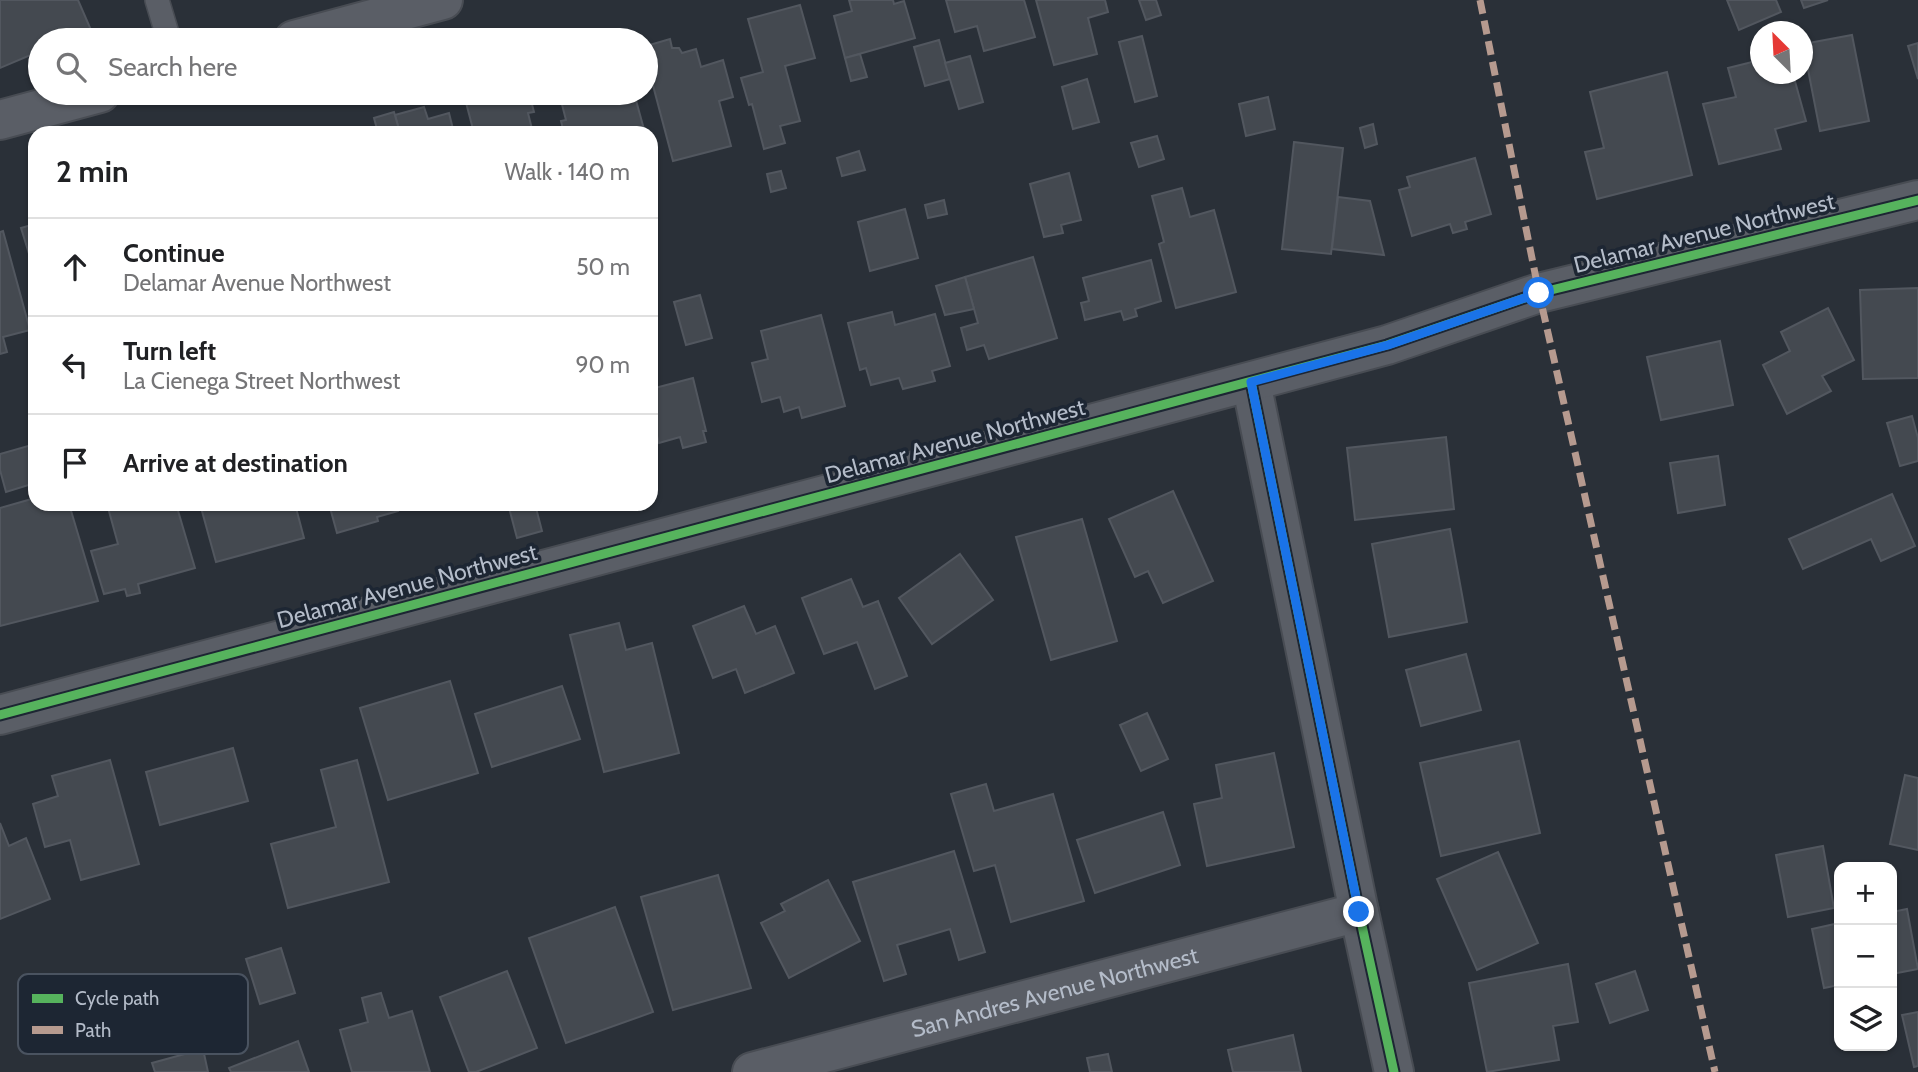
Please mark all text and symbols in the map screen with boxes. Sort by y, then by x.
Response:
north arrow [1750,21,1813,84]
search box [28,28,658,105]
icon: search [52,48,90,86]
text: Search here [108,51,237,83]
text: 2 min [56,153,128,190]
text: Walk · 140 m [504,158,630,186]
street label: Delamar Avenue Northwest [1571,187,1838,279]
text: Continue [123,237,225,269]
icon: ahead [56,248,94,286]
text: 50 m [576,253,630,281]
text: Delamar Avenue Northwest [123,269,391,297]
route start [1523,277,1554,308]
text: Turn left [123,335,216,367]
icon: left [56,346,94,384]
text: 90 m [576,351,630,379]
text: La Cienega Street Northwest [123,367,400,395]
street label: Delamar Avenue Northwest [822,393,1088,489]
icon: arrive [56,444,94,482]
text: Arrive at destination [123,447,348,479]
street label: Delamar Avenue Northwest [274,538,540,634]
map controls [1834,862,1897,1051]
button: + [1834,862,1897,925]
route end [1343,896,1374,927]
button: − [1834,925,1897,988]
street label: San Andres Avenue Northwest [908,941,1201,1043]
legend [18,974,248,1054]
text: Cycle path [75,987,159,1010]
button: layers [1834,988,1897,1051]
text: Path [75,1019,111,1042]

